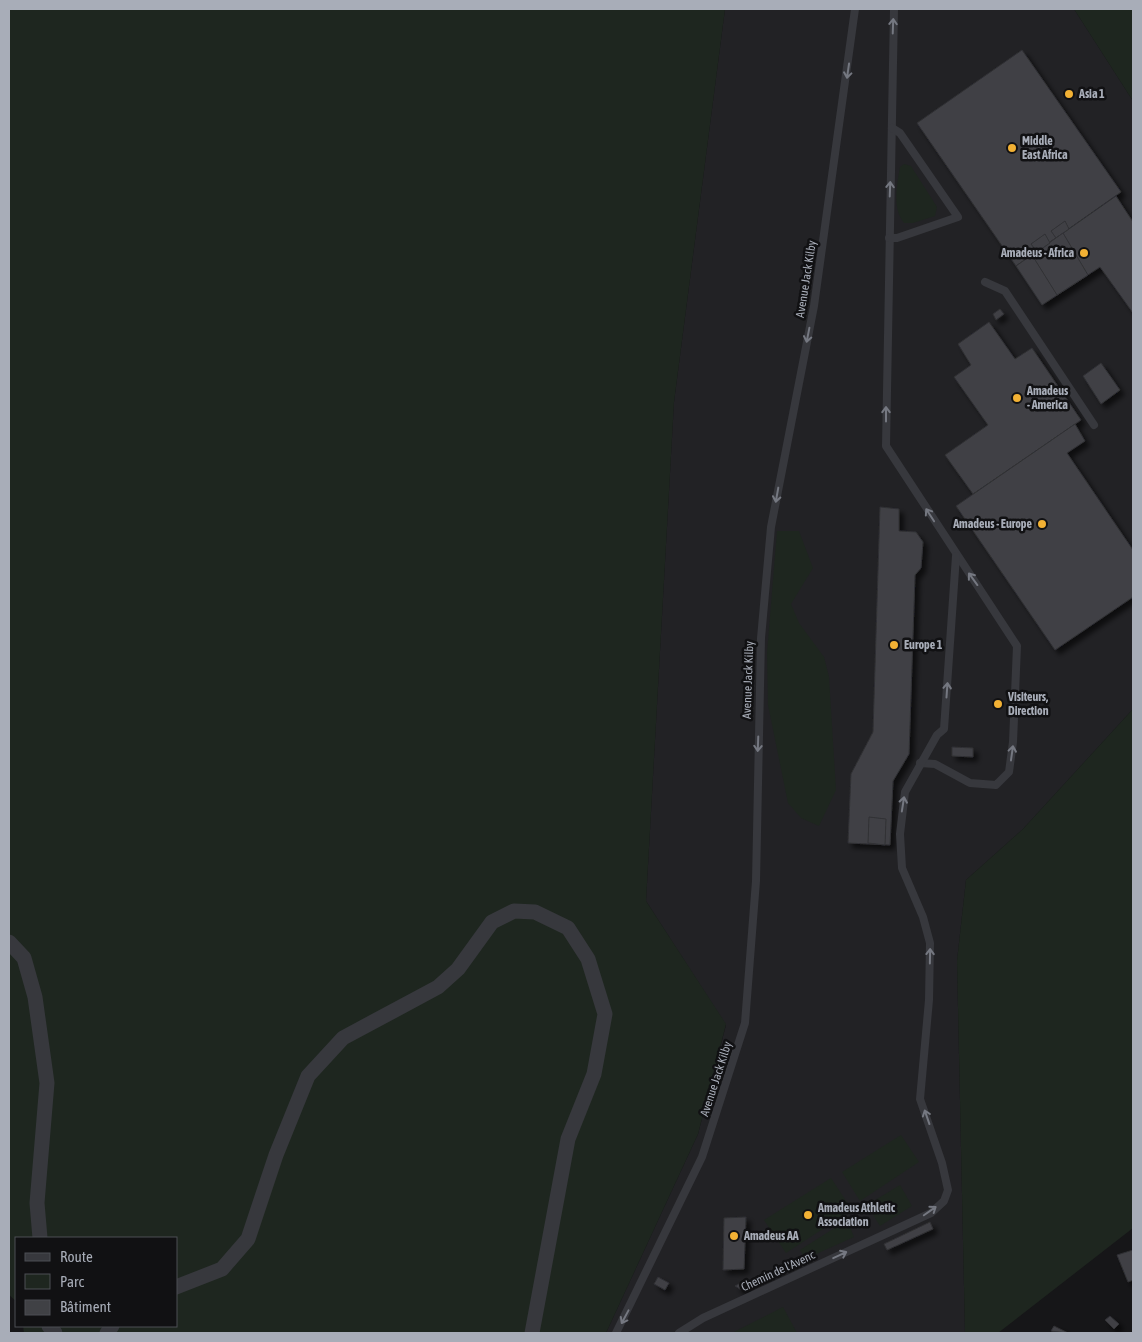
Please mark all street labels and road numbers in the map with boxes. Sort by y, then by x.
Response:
street label: Avenue Jack Kilby [793,239,819,319]
street label: Avenue Jack Kilby [740,641,756,719]
street label: Avenue Jack Kilby [697,1040,735,1118]
street label: Chemin de l'Avenc [739,1248,818,1294]

